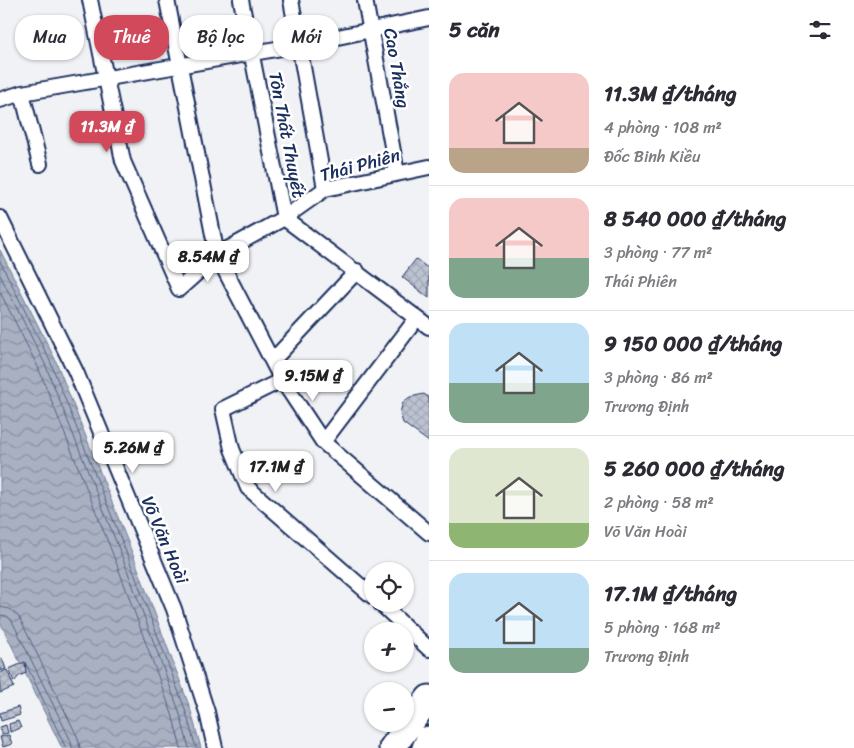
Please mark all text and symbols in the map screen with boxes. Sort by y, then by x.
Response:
text: 5 căn [449,11,500,49]
chip: Mua [15,15,84,60]
chip: Thuê [94,15,169,60]
chip: Bộ lọc [179,15,263,60]
chip: Mới [273,15,339,60]
icon: filters [806,16,834,44]
street label: Cao Thắng [374,25,420,111]
street label: Tôn Thất Thuyết [259,69,315,201]
text: 11.3M ₫/tháng [604,75,737,113]
icon: home [489,93,549,153]
pin: 11.3M ₫ [61,110,153,153]
text: 11.3M ₫ [81,112,134,141]
text: 4 phòng · 108 m² [604,113,722,142]
street label: Thái Phiên [316,139,404,191]
text: Đốc Binh Kiều [604,142,700,171]
text: 8 540 000 ₫/tháng [604,200,786,238]
icon: home [489,218,549,278]
text: 3 phòng · 77 m² [604,238,712,267]
pin: 8.54M ₫ [162,240,254,283]
text: 8.54M ₫ [178,242,238,271]
text: Thái Phiên [604,267,677,296]
text: 9 150 000 ₫/tháng [604,325,782,363]
icon: home [489,343,549,403]
pin: 9.15M ₫ [267,360,359,402]
text: 9.15M ₫ [285,361,341,390]
text: 3 phòng · 86 m² [604,363,713,392]
text: Trương Định [604,392,689,421]
pin: 5.26M ₫ [87,432,179,474]
text: 5.26M ₫ [104,433,162,462]
pin: 17.1M ₫ [230,450,322,493]
text: 5 260 000 ₫/tháng [604,450,785,488]
text: 17.1M ₫ [249,452,303,481]
icon: home [489,468,549,528]
text: 2 phòng · 58 m² [604,488,714,517]
street label: Võ Văn Hoài [132,491,198,590]
text: Võ Văn Hoài [604,517,687,546]
map controls [364,562,414,732]
button: locate [364,562,414,612]
text: 17.1M ₫/tháng [604,575,737,613]
icon: home [489,593,549,653]
text: 5 phòng · 168 m² [604,613,721,642]
button: + [364,622,414,672]
text: Trương Định [604,642,689,671]
button: − [364,682,414,732]

